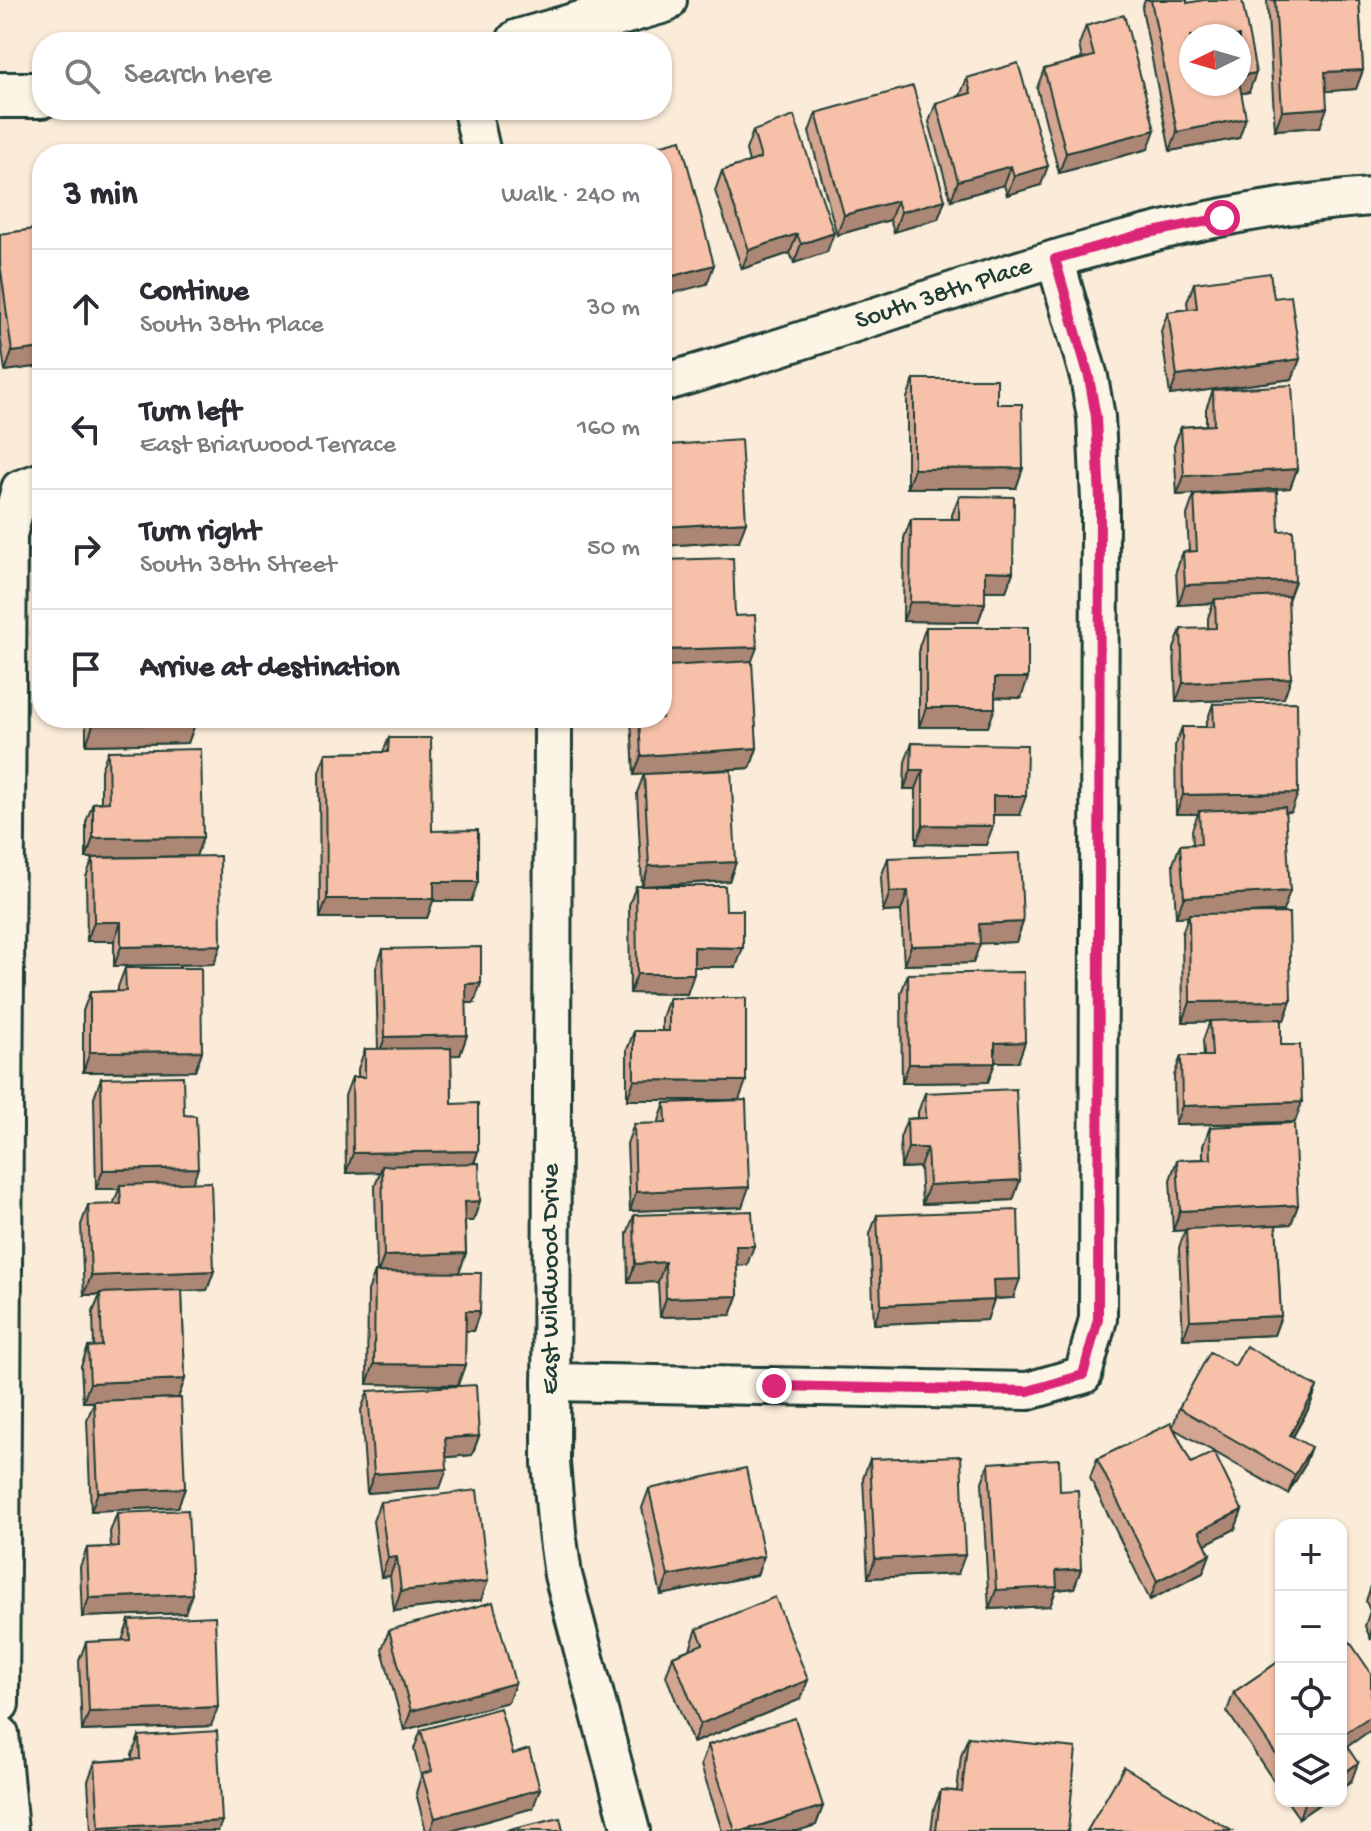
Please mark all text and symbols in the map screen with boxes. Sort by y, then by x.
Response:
north arrow [1179,24,1251,96]
search box [32,32,672,120]
icon: search [60,54,104,98]
text: Search here [124,59,272,94]
text: 3 min [64,176,137,216]
text: Walk · 240 m [501,181,640,212]
route start [1204,200,1240,236]
street label: South 38th Place [852,252,1037,338]
text: Continue [140,276,249,311]
icon: ahead [64,287,108,331]
text: 30 m [587,294,640,325]
text: South 38th Place [140,311,324,342]
text: Turn left [140,396,241,431]
icon: left [64,407,108,451]
text: 160 m [577,414,640,445]
text: East Briarwood Terrace [140,431,396,462]
text: Turn right [140,516,260,551]
icon: right [64,527,108,571]
text: 50 m [587,534,640,565]
text: South 38th Street [140,551,336,582]
icon: arrive [64,647,108,691]
text: Arrive at destination [140,652,400,687]
street label: East Wildwood Drive [537,1163,568,1394]
route end [756,1368,792,1404]
map controls [1275,1519,1347,1807]
button: + [1275,1519,1347,1591]
button: − [1275,1591,1347,1663]
button: locate [1275,1663,1347,1735]
button: layers [1275,1735,1347,1807]

